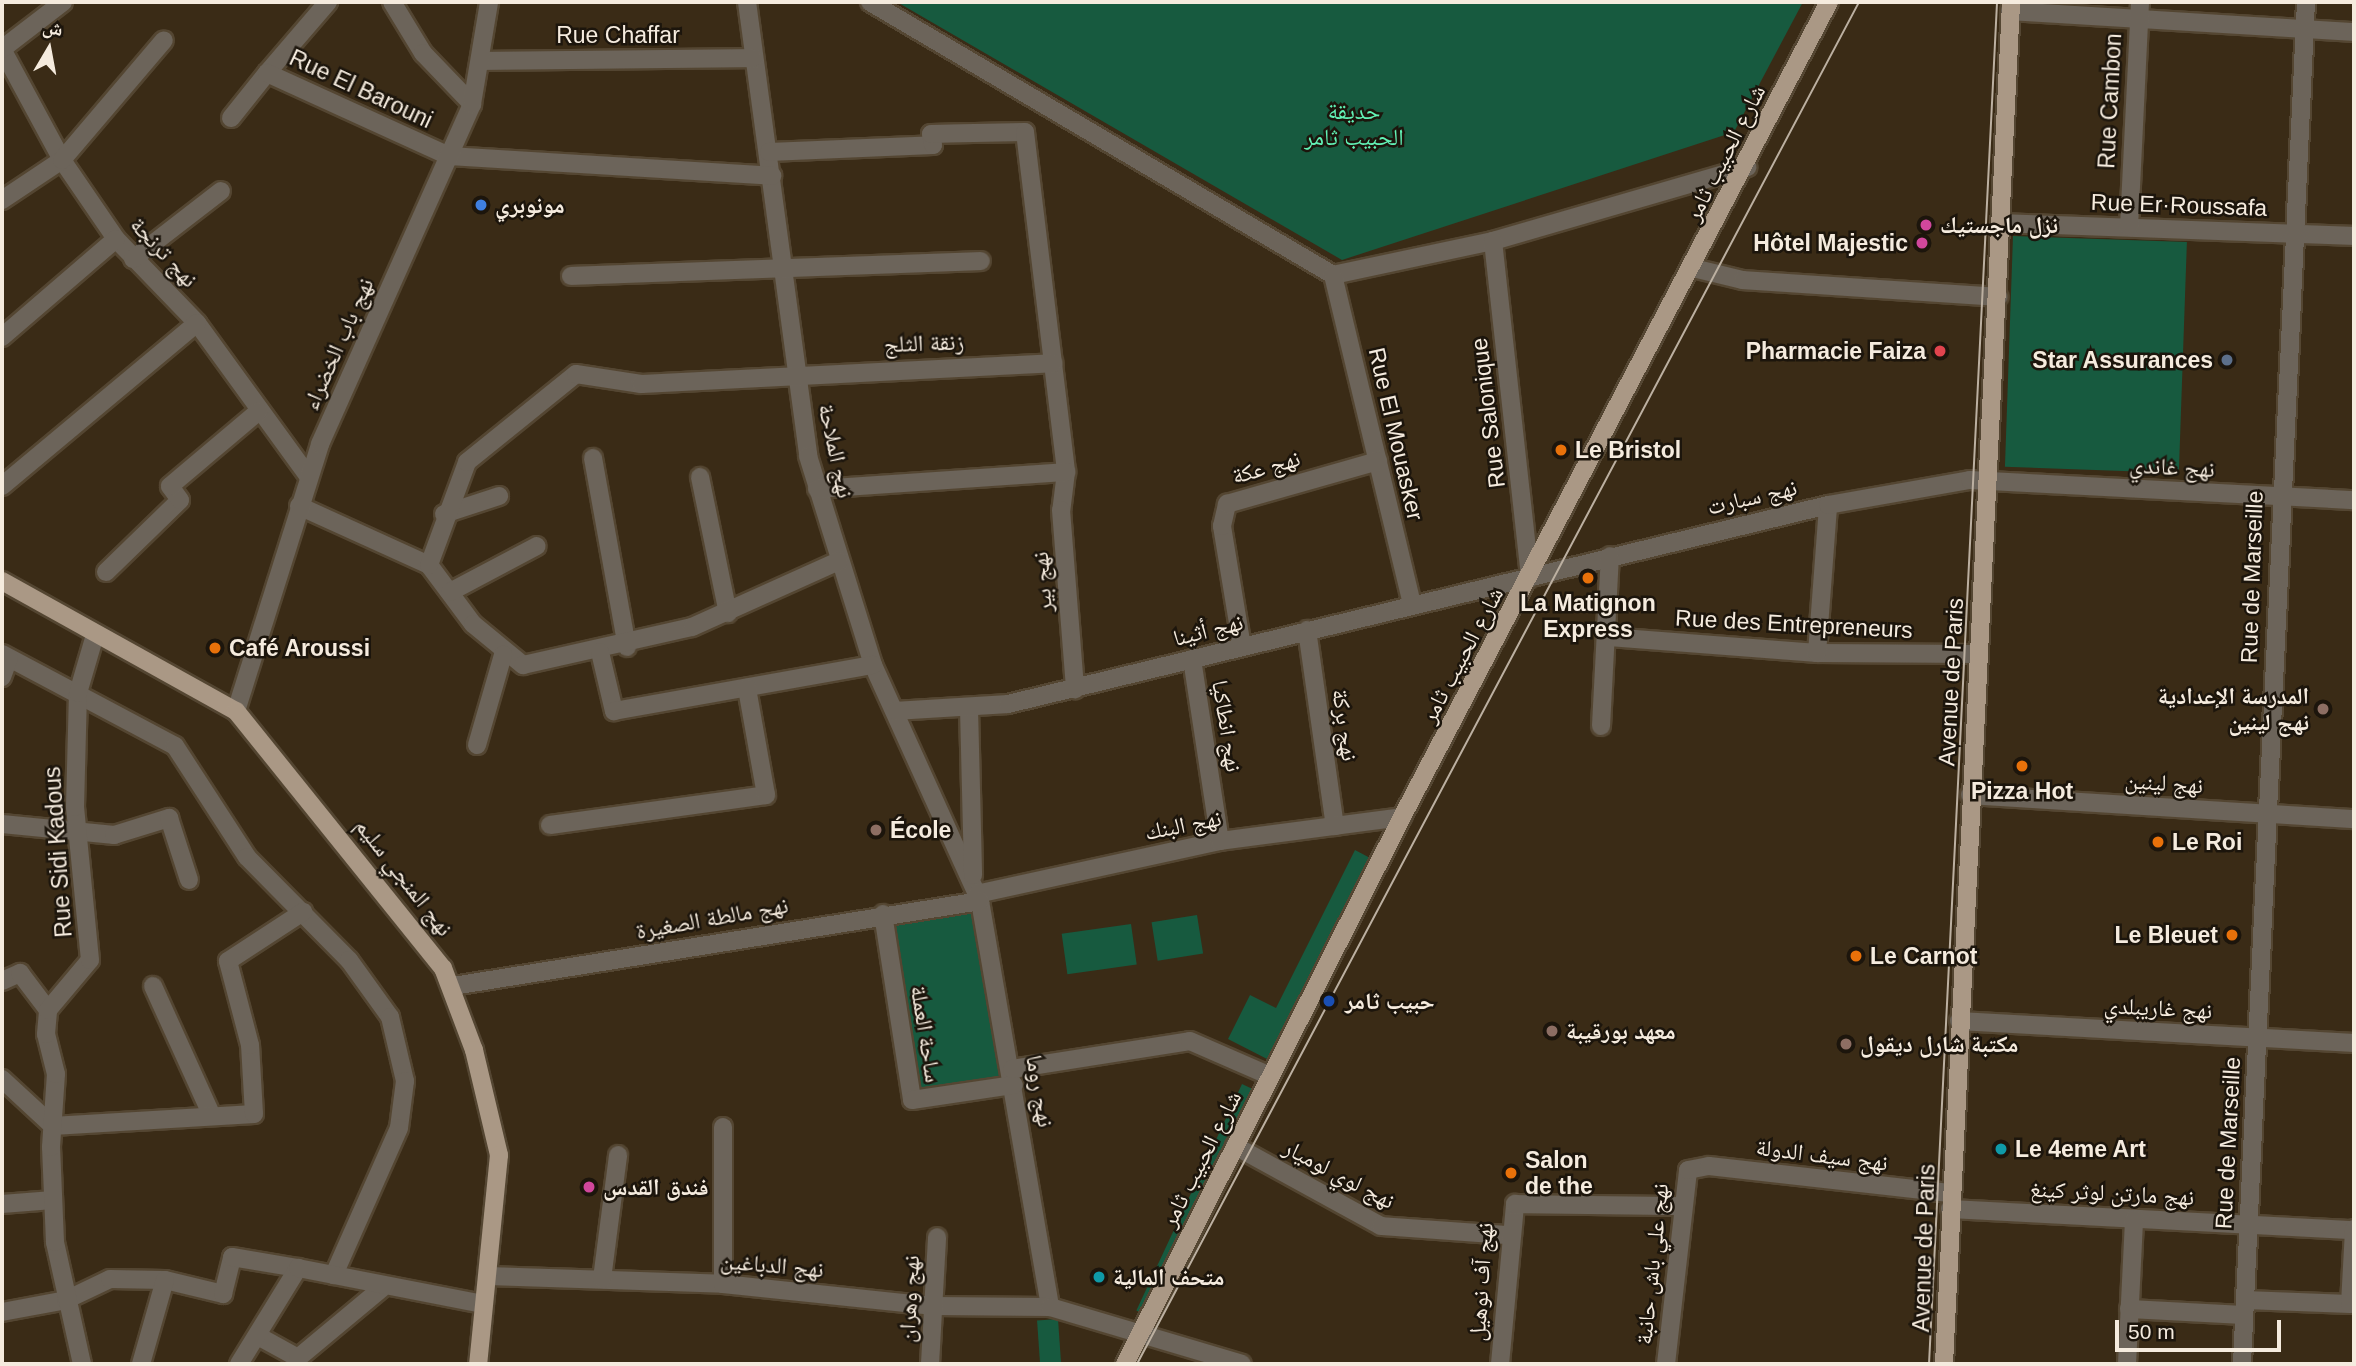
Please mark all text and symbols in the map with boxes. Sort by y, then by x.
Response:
north arrow [14,14,84,84]
text: ش [41,16,64,40]
street label: Rue Chaffar [556,21,680,49]
street label: Rue Cambon [2093,33,2127,169]
street label: Rue El Barouni [285,44,437,134]
street label: شارع الحبيب ثامر [1679,80,1771,226]
park label: حديقة الحبيب ثامر [1304,97,1404,151]
street label: Rue Er·Roussafa [2090,188,2268,222]
place label: مونوبري [495,191,565,219]
marker: مونوبري [473,197,489,213]
street label: نهج ترنجة [125,211,203,293]
place label: نزل ماجستيك [1940,211,2058,239]
marker: نزل ماجستيك [1918,217,1934,233]
place label: Hôtel Majestic [1753,229,1908,257]
marker: Hôtel Majestic [1914,235,1930,251]
street label: نهج باب الخضراء [297,274,379,414]
street label: زنقة الثلج [883,328,965,358]
street label: Rue Salonique [1465,336,1511,490]
place label: Pharmacie Faiza [1746,337,1926,365]
marker: Pharmacie Faiza [1932,343,1948,359]
street label: Rue El Mouasker [1363,345,1429,523]
place label: Star Assurances [2031,346,2213,374]
marker: Star Assurances [2219,352,2235,368]
street label: نهج الملاحة [813,401,859,501]
place label: Le Bristol [1575,436,1681,464]
marker: Le Bristol [1553,442,1569,458]
street label: نهج عكة [1229,444,1303,490]
street label: نهج غاندي [2129,451,2215,483]
street label: نهج سبارت [1705,473,1799,521]
street label: Rue de Marseille [2235,490,2269,664]
street label: نهج بير [1026,551,1058,613]
marker: La Matignon Express [1580,570,1596,586]
street label: شارع الحبيب ثامر [1415,583,1509,727]
place label: La Matignon Express [1520,589,1656,643]
street label: Avenue de Paris [1933,597,1969,767]
street label: Rue des Entrepreneurs [1675,604,1913,644]
street label: نهج أثينا [1170,608,1246,652]
place label: Café Aroussi [229,634,371,662]
marker: Café Aroussi [207,640,223,656]
street label: نهج انطاكيا [1206,678,1248,774]
place label: المدرسة الإعدادية نهج لينين [2158,682,2309,736]
street label: نهج بركة [1326,687,1364,763]
marker: المدرسة الإعدادية نهج لينين [2315,701,2331,717]
marker: Pizza Hot [2014,758,2030,774]
street label: Rue Sidi Kadous [38,766,78,938]
street label: نهج لينين [2124,766,2204,800]
place label: Pizza Hot [1971,777,2073,805]
street label: نهج البنك [1142,804,1224,846]
street label: نهج المنجي سليم [349,813,459,941]
place label: École [890,816,951,844]
marker: École [868,822,884,838]
place label: Le Roi [2172,828,2242,856]
marker: Le Roi [2150,834,2166,850]
street label: نهج مالطة الصغيرة [634,891,790,945]
place label: Le Bleuet [2114,921,2218,949]
marker: Le Bleuet [2224,927,2240,943]
place label: Le Carnot [1870,942,1977,970]
marker: Le Carnot [1848,948,1864,964]
street label: ساحة العملة [905,984,947,1084]
place label: حبيب ثامر [1345,987,1435,1015]
marker: حبيب ثامر [1319,991,1339,1011]
street label: نهج غاريبلدي [2103,991,2213,1025]
place label: معهد بورقيبة [1566,1017,1676,1045]
marker: معهد بورقيبة [1544,1023,1560,1039]
place label: مكتبة شارل ديقول [1860,1030,2018,1058]
marker: مكتبة شارل ديقول [1838,1036,1854,1052]
street label: نهج روما [1020,1053,1060,1129]
street label: Rue de Marseille [2210,1056,2246,1230]
street label: شارع الحبيب ثامر [1155,1086,1247,1232]
street label: نهج لوي لوميار [1279,1133,1399,1215]
street label: نهج سيف الدولة [1754,1133,1890,1177]
place label: Le 4eme Art [2015,1135,2147,1163]
marker: Le 4eme Art [1993,1141,2009,1157]
place label: Salon de the [1525,1146,1593,1200]
street label: Avenue de Paris [1907,1163,1941,1333]
marker: Salon de the [1503,1165,1519,1181]
place label: فندق القدس [603,1173,709,1201]
street label: نهج مارتن لوثر كينغ [2029,1175,2195,1211]
marker: فندق القدس [581,1179,597,1195]
street label: نهج علي باش حانبة [1630,1182,1674,1346]
street label: نهج آف نوهيل [1463,1222,1499,1342]
street label: نهج الدباغين [719,1247,825,1283]
street label: نهج وهران [893,1255,925,1343]
place label: متحف المالية [1113,1263,1224,1291]
marker: متحف المالية [1091,1269,1107,1285]
scale bar [2118,1306,2284,1350]
text: 50 m [2128,1320,2175,1343]

